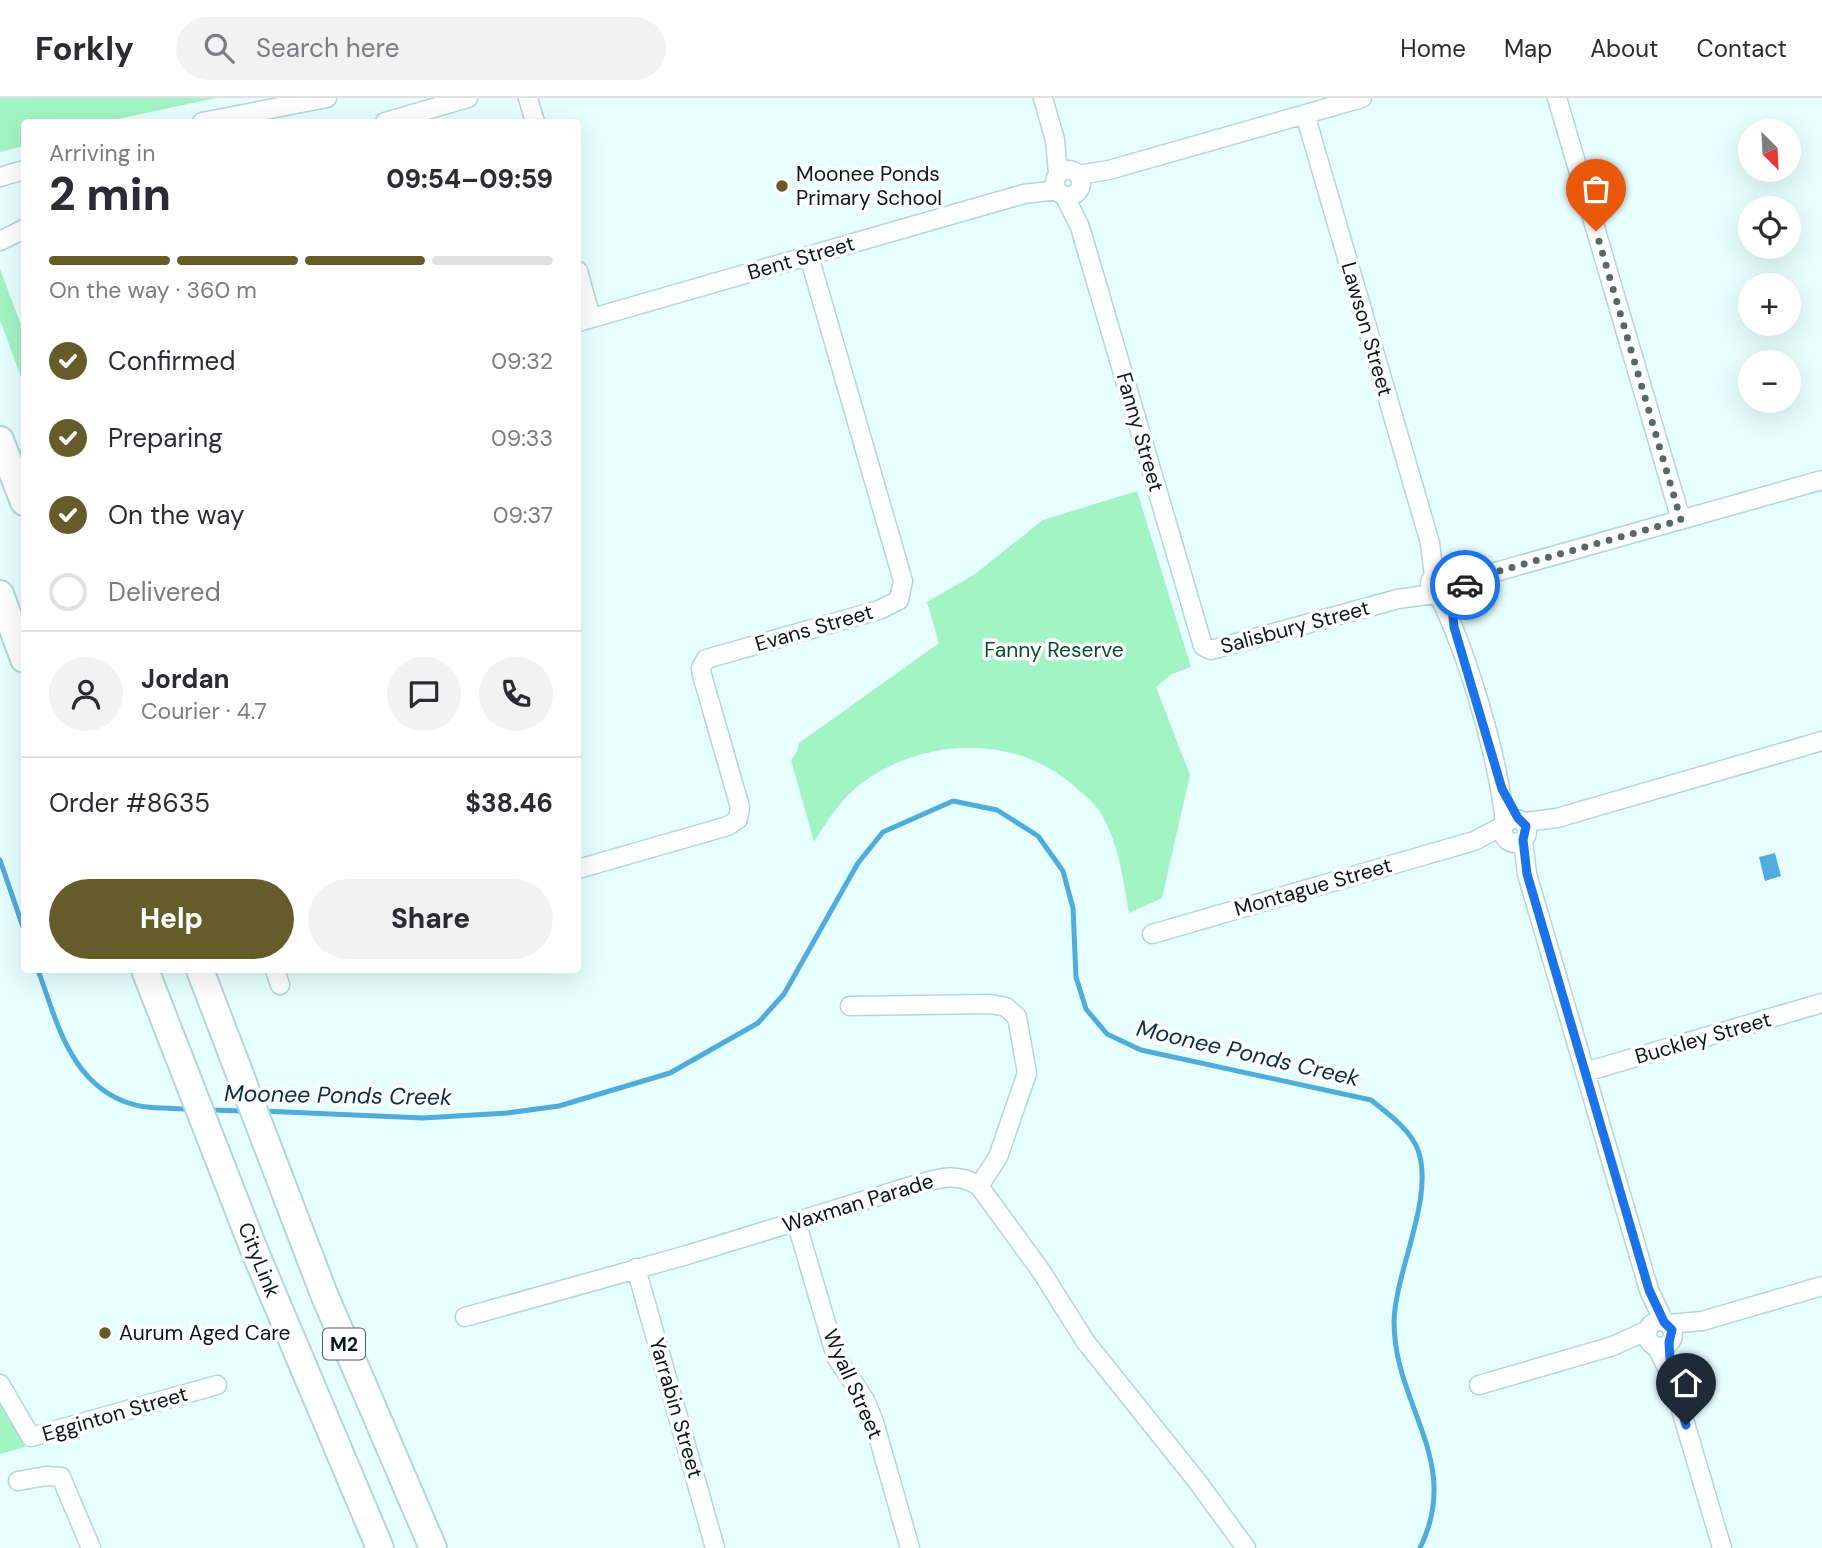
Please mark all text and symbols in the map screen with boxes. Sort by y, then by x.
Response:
search box [176,17,666,80]
text: Forkly [35,27,134,70]
icon: search [200,29,238,67]
text: Search here [256,31,399,65]
text: Home [1400,33,1466,64]
text: Map [1504,33,1552,64]
text: About [1590,33,1659,64]
text: Contact [1697,33,1787,64]
north arrow [1738,119,1801,182]
map controls [1738,119,1801,413]
text: Arriving in [49,138,155,168]
pin [1566,159,1626,231]
place label: Moonee Ponds Primary School [796,160,942,212]
text: 09:54–09:59 [386,162,553,196]
text: 2 min [49,164,171,224]
icon: bag [1577,170,1615,208]
marker: Moonee Ponds Primary School [774,178,790,194]
button: locate [1738,196,1801,259]
street label: Bent Street [744,229,858,287]
street label: Lawson Street [1334,259,1400,399]
button: + [1738,273,1801,336]
text: On the way · 360 m [49,275,257,305]
icon: check [49,342,87,380]
text: Confirmed [108,344,235,378]
text: 09:32 [491,346,553,376]
button: − [1738,350,1801,413]
street label: Fanny Street [1110,369,1170,495]
icon: check [49,419,87,457]
text: Preparing [108,421,223,455]
text: 09:33 [491,423,553,453]
icon: check [49,496,87,534]
text: On the way [108,498,244,532]
text: 09:37 [493,500,553,530]
courier [1430,550,1500,620]
icon: car [1446,566,1484,604]
text: Delivered [108,575,221,609]
street label: Salisbury Street [1217,594,1373,660]
street label: Evans Street [752,598,876,658]
park label: Fanny Reserve [984,636,1124,664]
button: person [49,657,123,731]
button: chat [387,657,461,731]
button: phone [479,657,553,731]
text: Jordan [141,662,230,696]
text: Courier · 4.7 [141,696,267,726]
text: Order #8635 [49,786,210,820]
text: $38.46 [465,786,553,820]
street label: Montague Street [1231,851,1395,923]
button: Help [49,879,294,959]
button: Share [308,879,553,959]
street label: Buckley Street [1632,1005,1774,1071]
water label: Moonee Ponds Creek [1134,1013,1363,1093]
water label: Moonee Ponds Creek [224,1078,452,1112]
street label: Waxman Parade [779,1167,937,1239]
street label: CityLink [231,1218,287,1302]
place label: Aurum Aged Care [119,1319,291,1347]
marker: Aurum Aged Care [97,1325,113,1341]
street label: Wyall Street [816,1325,890,1443]
road number: M2 [323,1328,365,1360]
street label: Yarrabin Street [643,1335,709,1481]
pin [1656,1353,1716,1425]
icon: home [1667,1364,1705,1402]
street label: Egginton Street [39,1380,191,1448]

